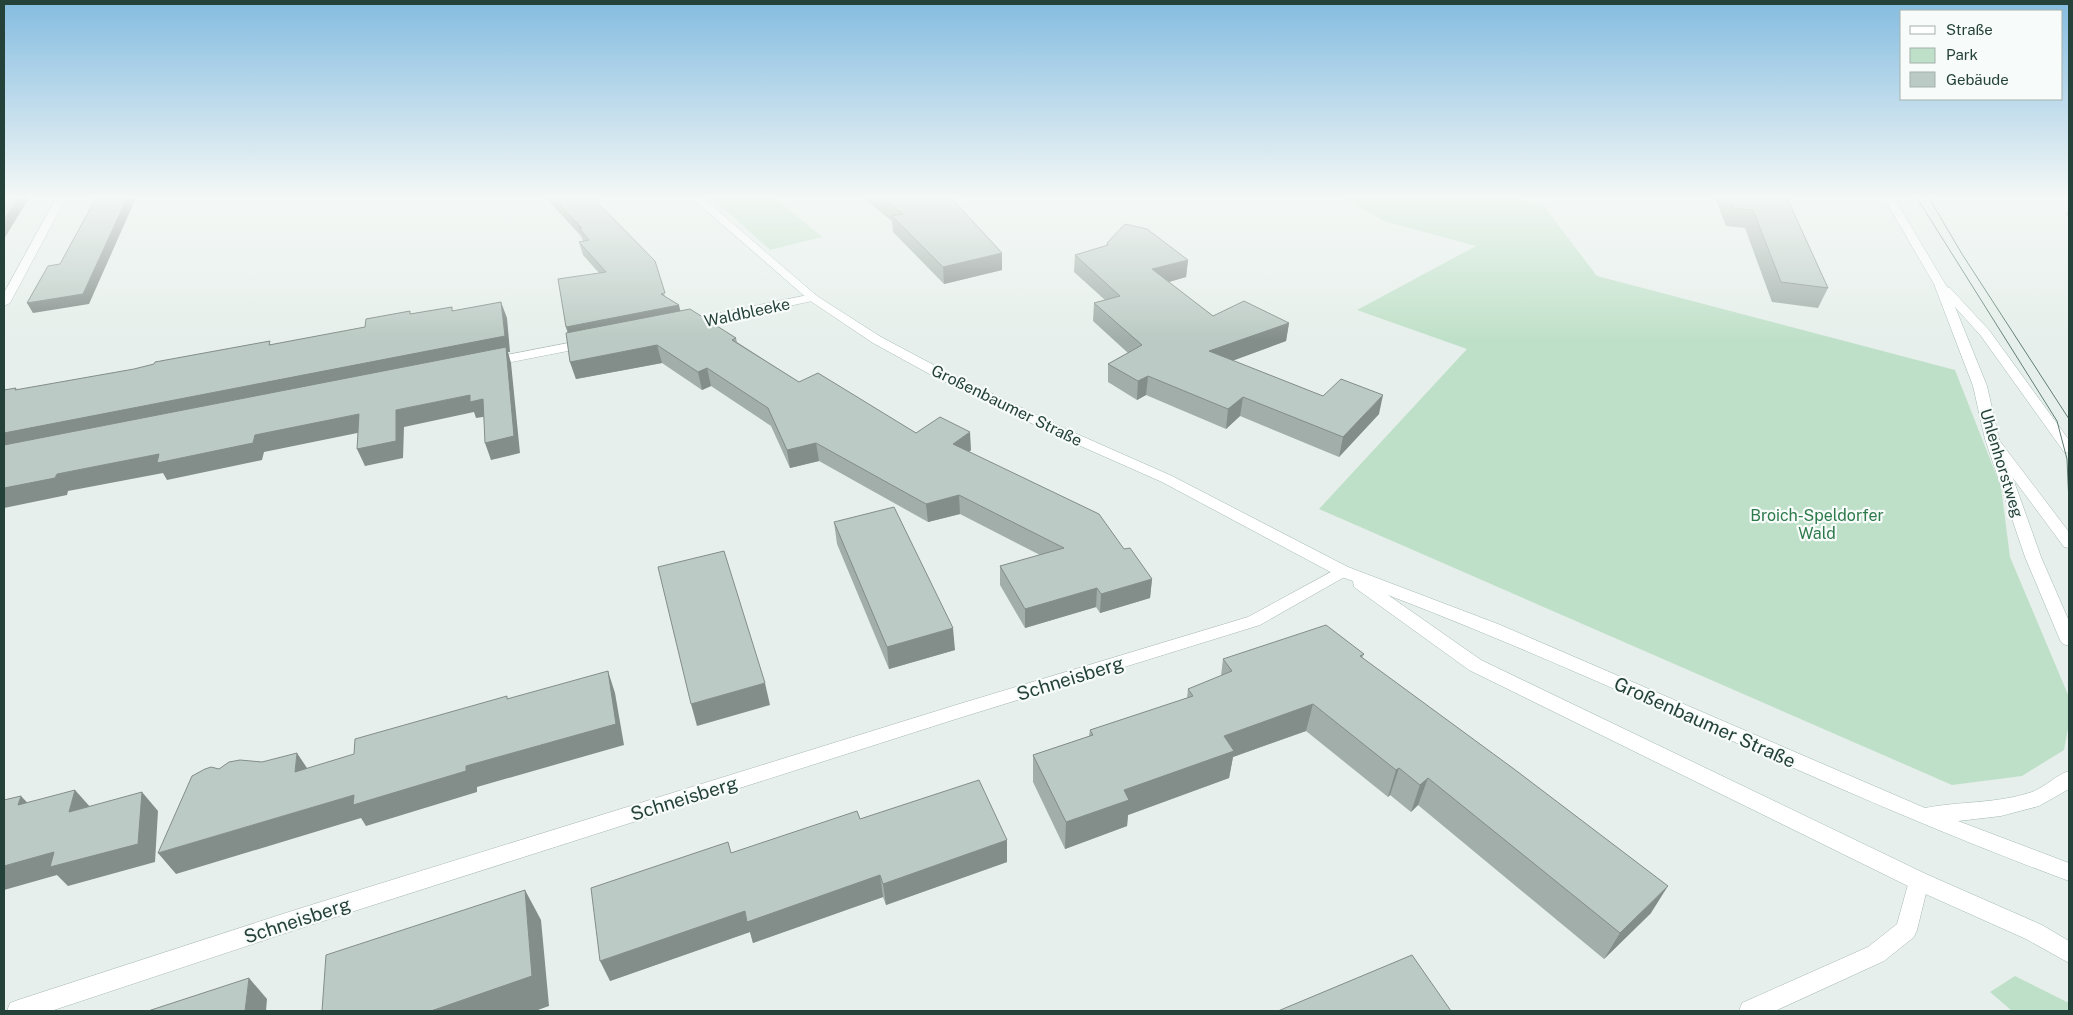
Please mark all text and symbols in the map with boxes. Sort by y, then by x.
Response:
legend [1900,10,2063,100]
text: Straße [1946,21,1993,38]
text: Park [1946,46,1978,63]
text: Gebäude [1946,71,2009,88]
street label: Waldbleeke [702,294,792,331]
street label: Großenbaumer Straße [928,361,1085,450]
street label: Uhlenhorstweg [1976,406,2027,520]
park label: Broich-Speldorfer Wald [1750,506,1884,543]
street label: Schneisberg [1014,651,1126,705]
street label: Großenbaumer Straße [1611,672,1799,772]
street label: Schneisberg [628,771,740,825]
street label: Schneisberg [241,892,353,948]

